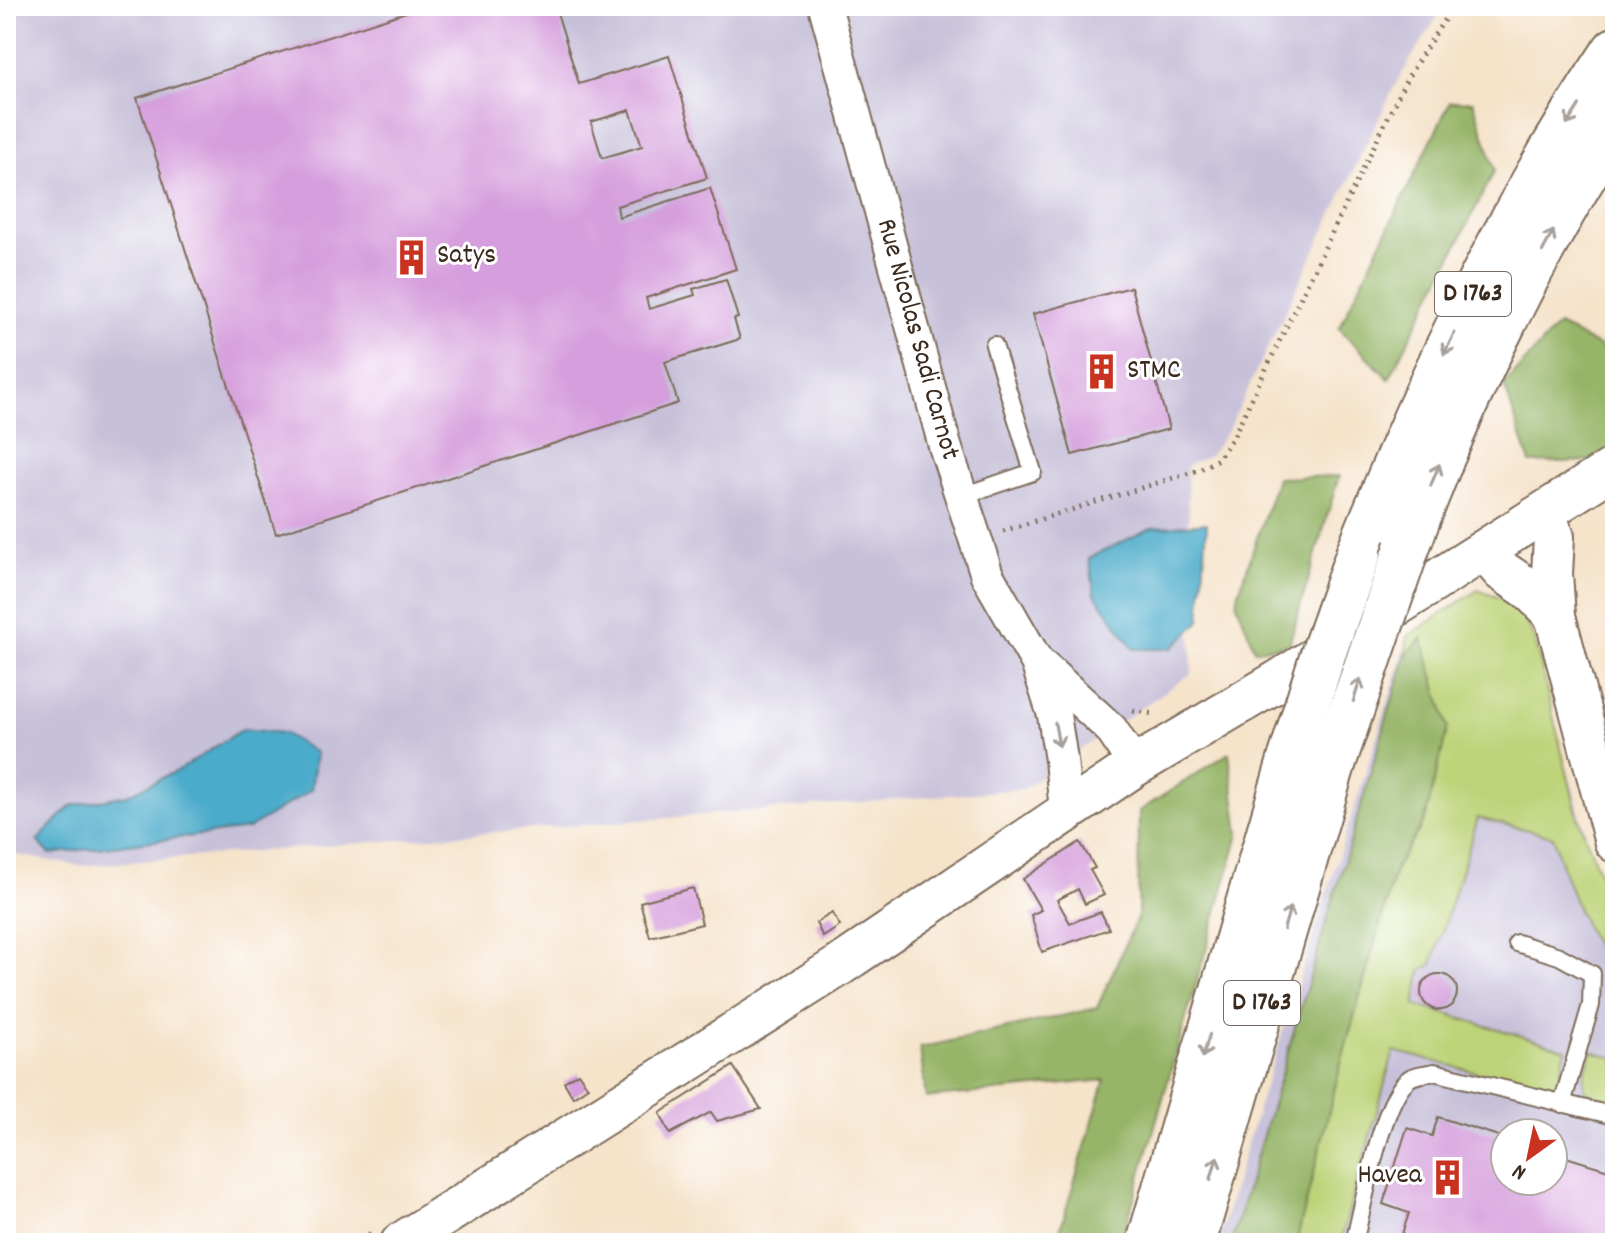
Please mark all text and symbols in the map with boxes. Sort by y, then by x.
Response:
one-way arrow [1564,103,1580,126]
street label: Rue Nicolas Sadi Carnot [864,215,968,466]
one-way arrow [1540,230,1556,253]
place label: Satys [437,237,496,277]
building icon: Satys [392,238,430,276]
road number: D 1763 [1435,272,1511,316]
one-way arrow [1441,331,1456,355]
place label: STMC [1127,352,1181,392]
building icon: STMC [1082,353,1120,391]
one-way arrow [1429,463,1443,488]
one-way arrow [1351,678,1366,703]
one-way arrow [1051,722,1066,748]
one-way arrow [1280,906,1295,932]
road number: D 1763 [1224,981,1300,1025]
one-way arrow [1198,1033,1213,1059]
north arrow [1489,1117,1569,1197]
text: N [1507,1155,1533,1187]
one-way arrow [1207,1156,1222,1182]
place label: Havea [1357,1157,1423,1197]
building icon: Havea [1429,1158,1467,1196]

